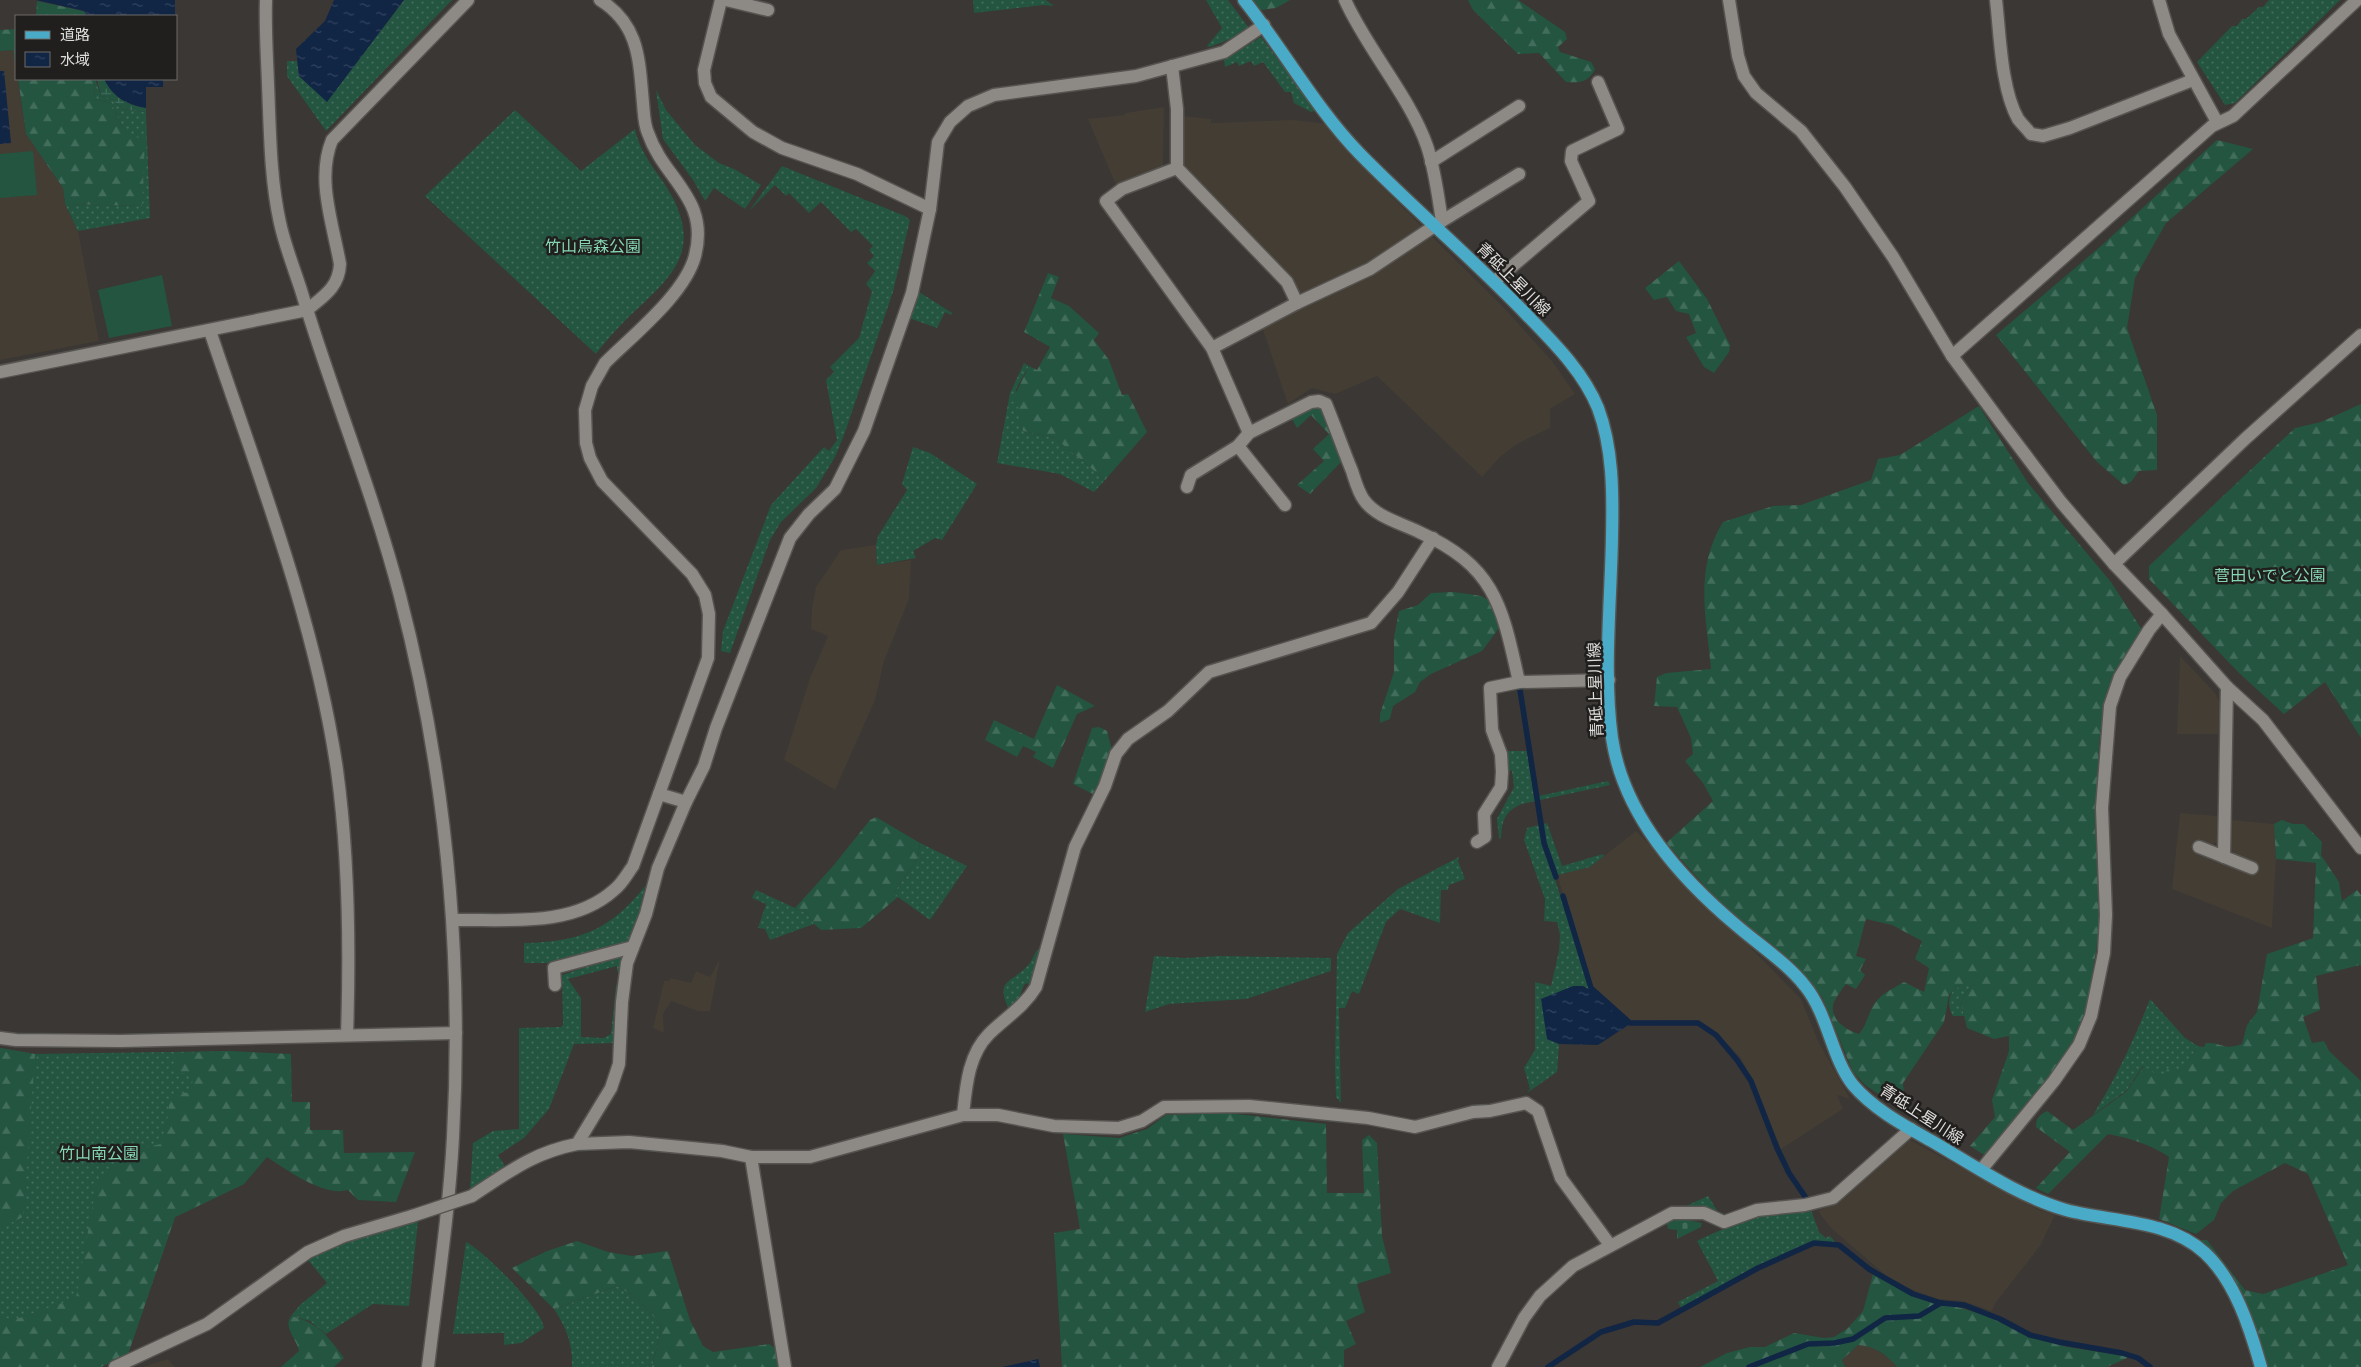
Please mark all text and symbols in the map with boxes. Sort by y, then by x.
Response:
legend [15,15,178,80]
text: 道路 [60,26,90,43]
text: 水域 [60,51,90,68]
park label: 竹山烏森公園 [545,237,641,255]
street label: 青砥上星川線 [1474,239,1554,319]
park label: 菅田いでと公園 [2214,566,2326,584]
street label: 青砥上星川線 [1584,642,1606,738]
street label: 青砥上星川線 [1877,1080,1967,1148]
park label: 竹山南公園 [59,1144,139,1162]

